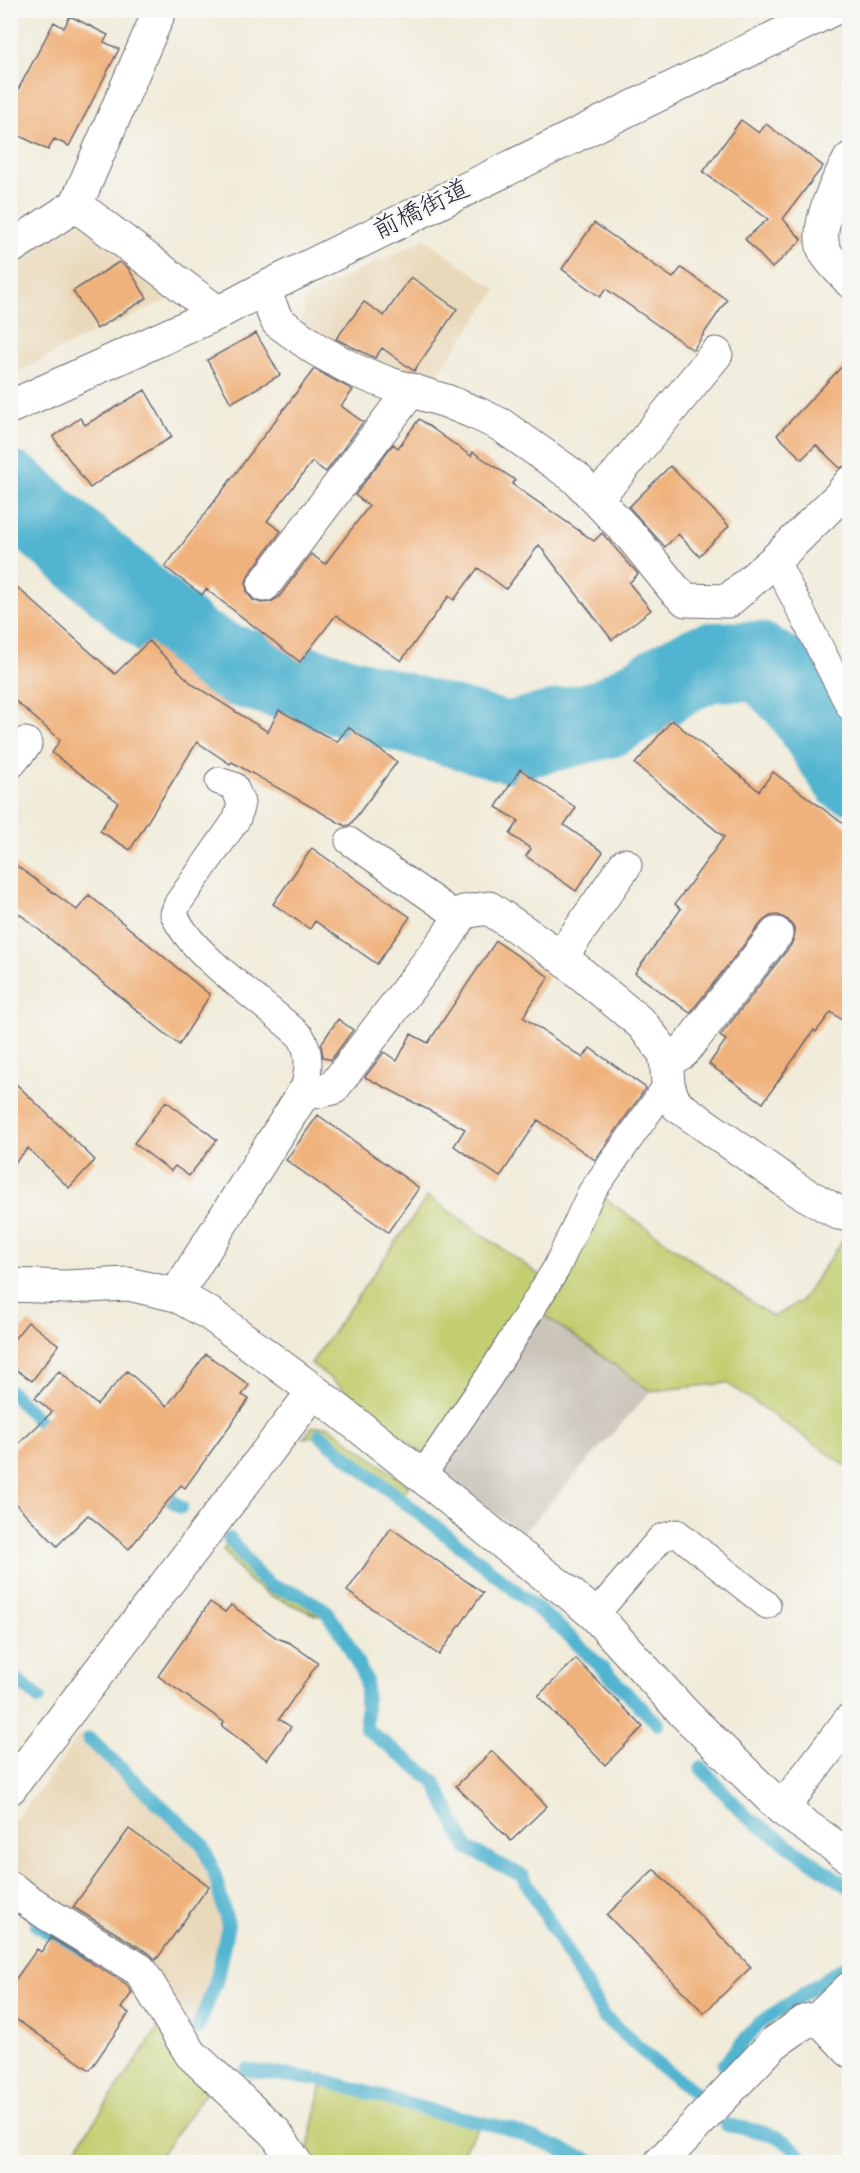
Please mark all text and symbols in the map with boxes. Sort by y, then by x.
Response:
street label: 前橋街道 [367,171,477,251]

